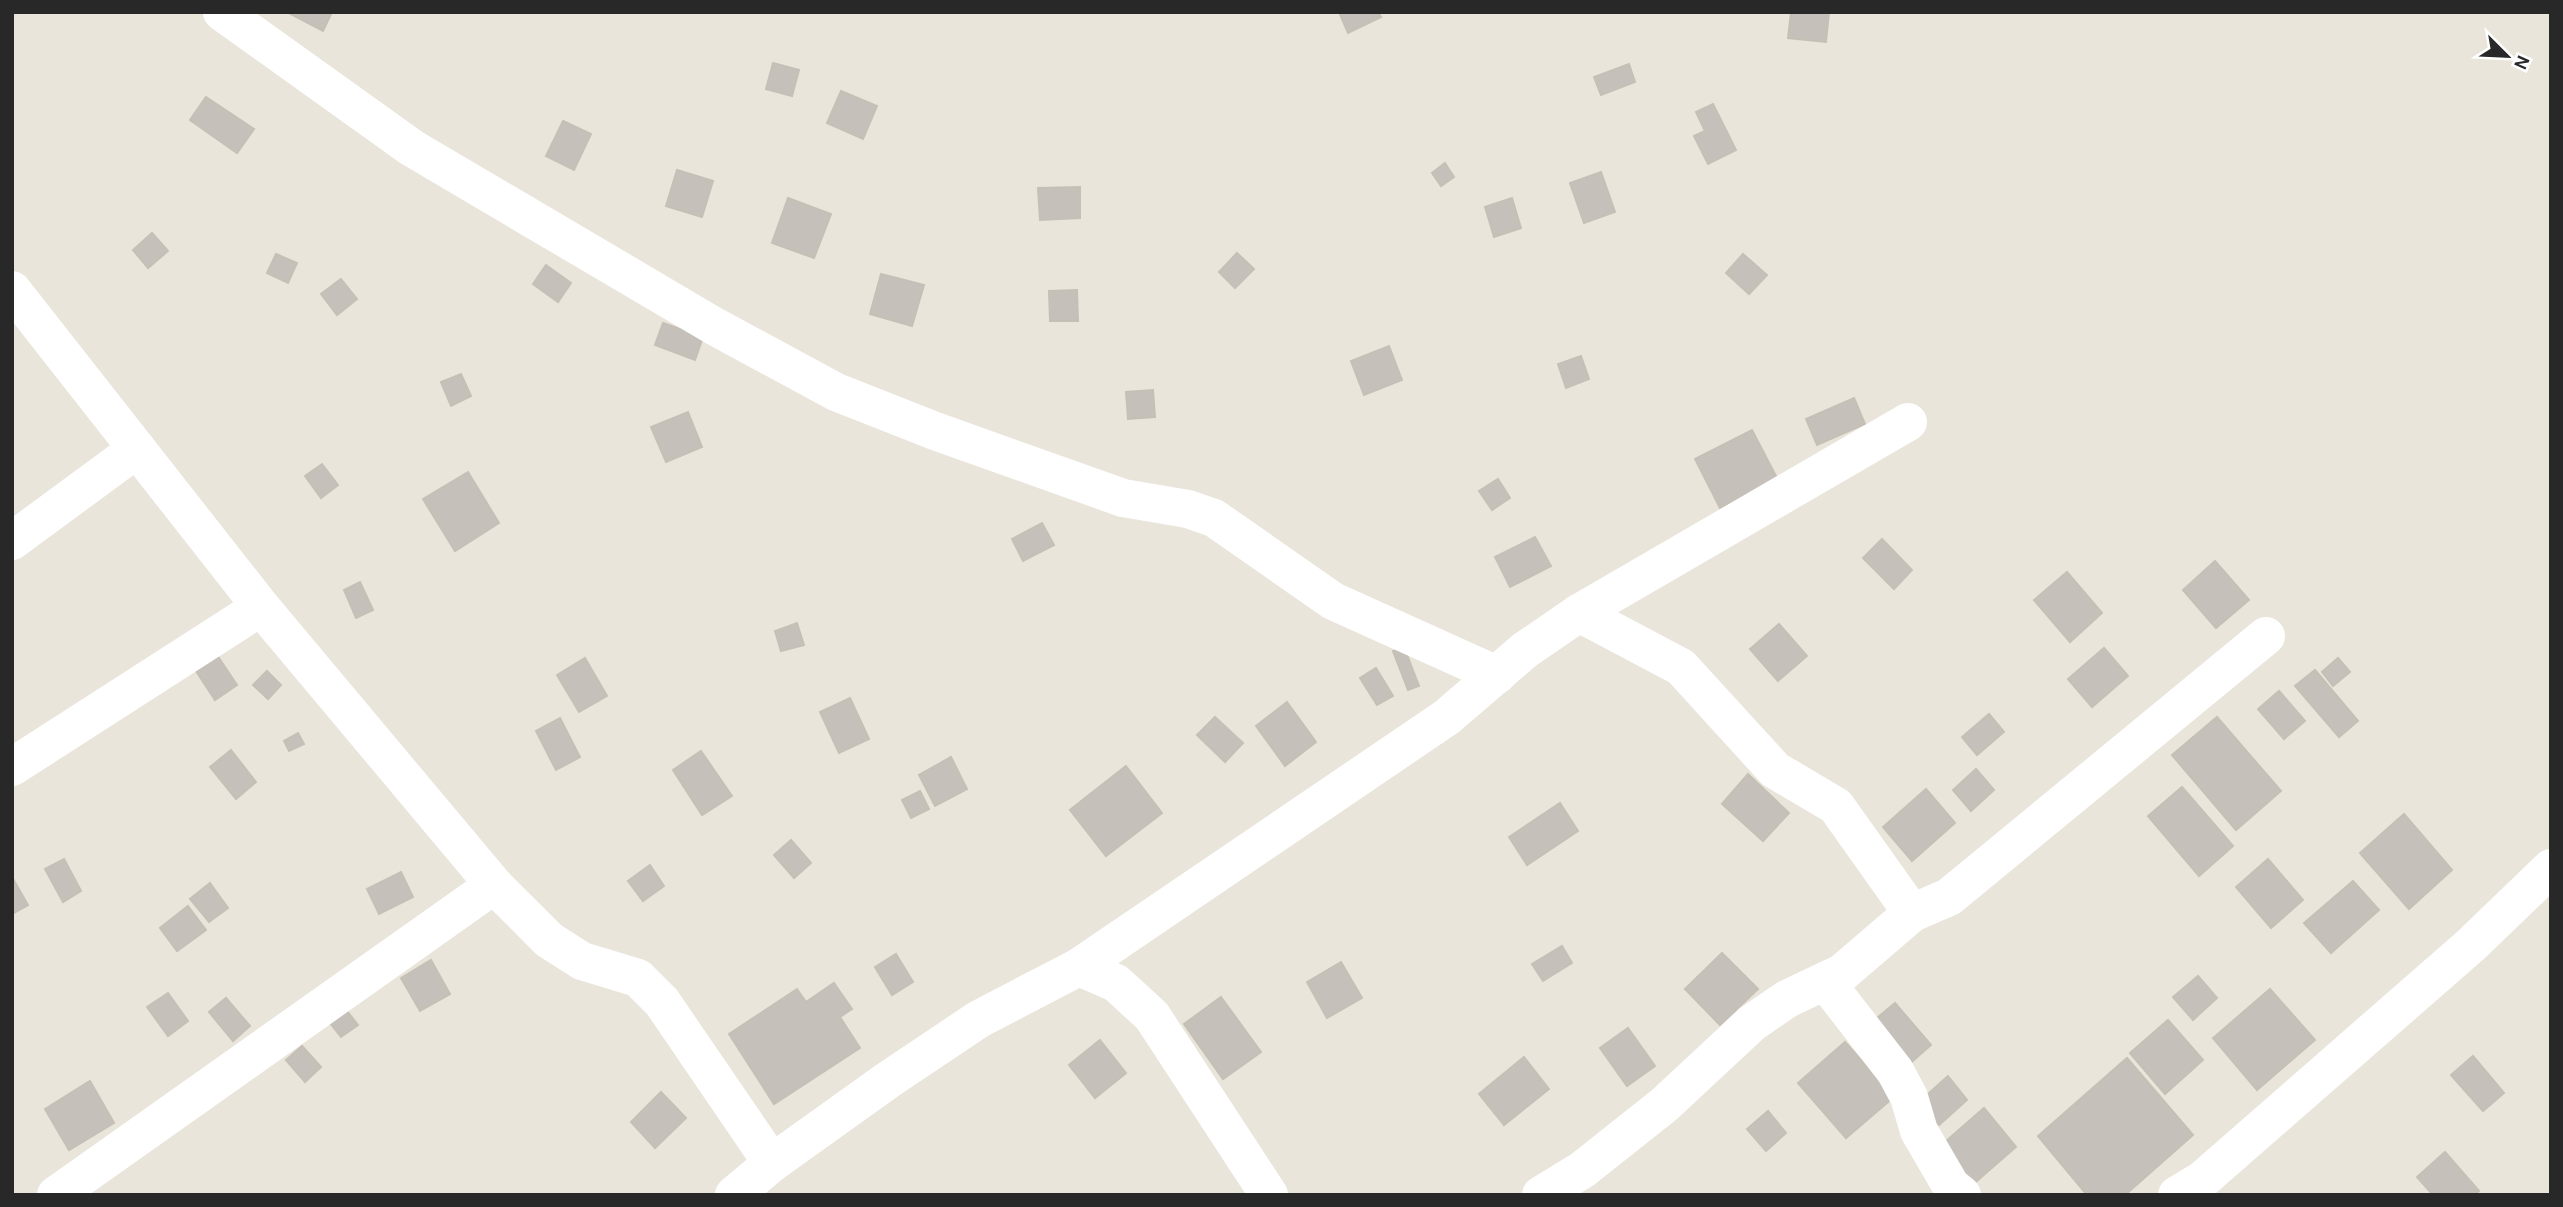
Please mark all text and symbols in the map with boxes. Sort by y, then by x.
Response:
north arrow [2472,21,2542,91]
text: N [2509,52,2534,73]

